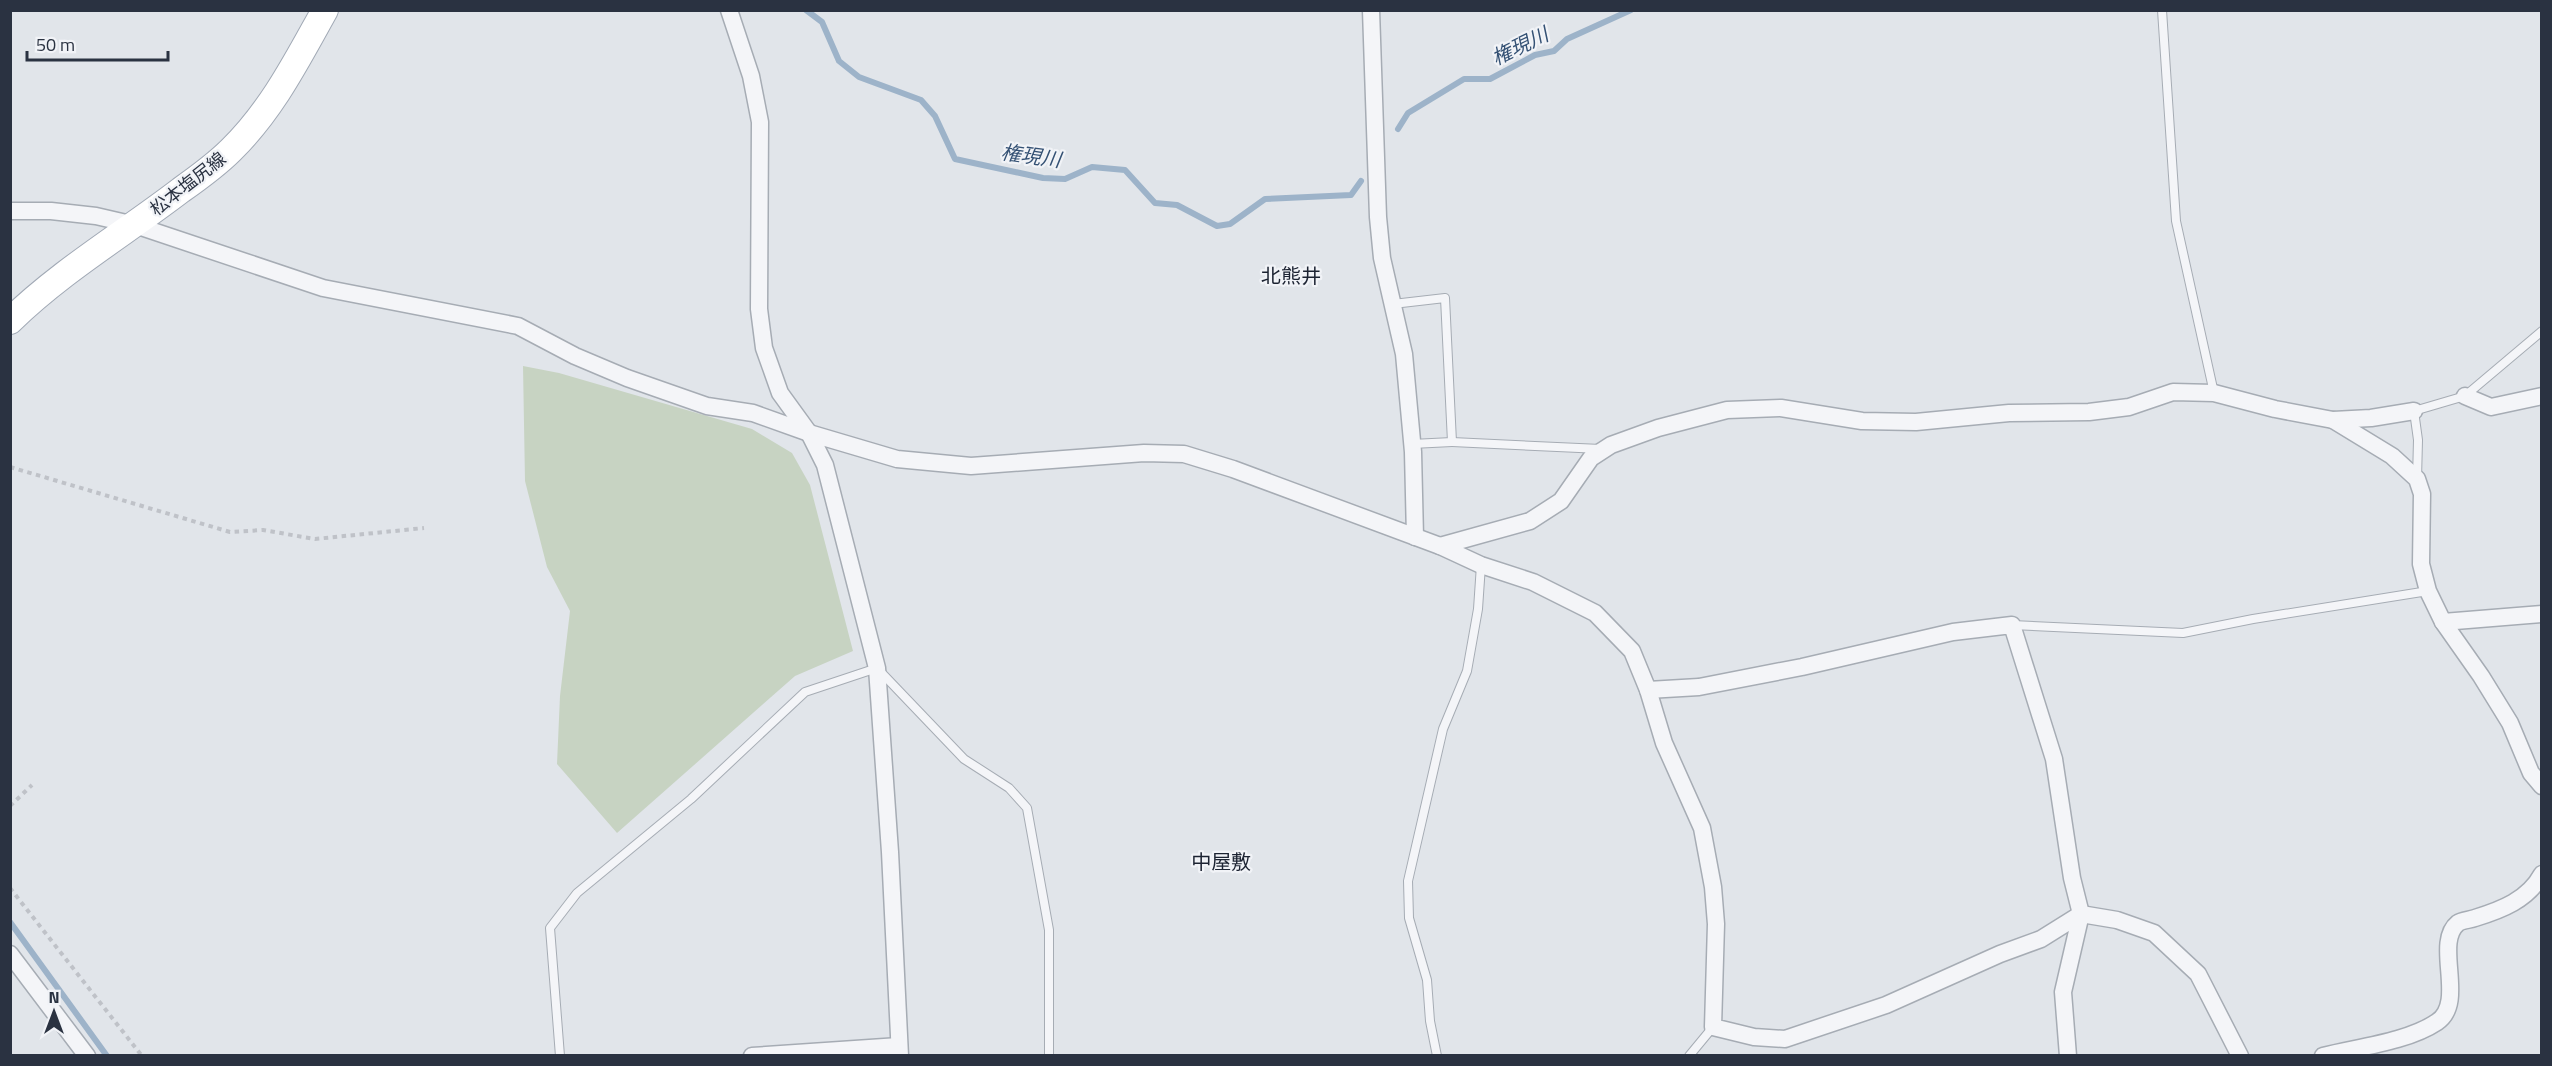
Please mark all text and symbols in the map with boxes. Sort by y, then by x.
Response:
water label: 権現川 [1486,18,1555,73]
scale bar [27,24,168,62]
text: 50 m [36,31,75,58]
water label: 権現川 [999,136,1065,175]
street label: 松本塩尻線 [144,145,231,222]
district label: 北熊井 [1261,260,1321,291]
district label: 中屋敷 [1191,846,1251,877]
north arrow [24,982,84,1042]
text: N [48,985,60,1009]

